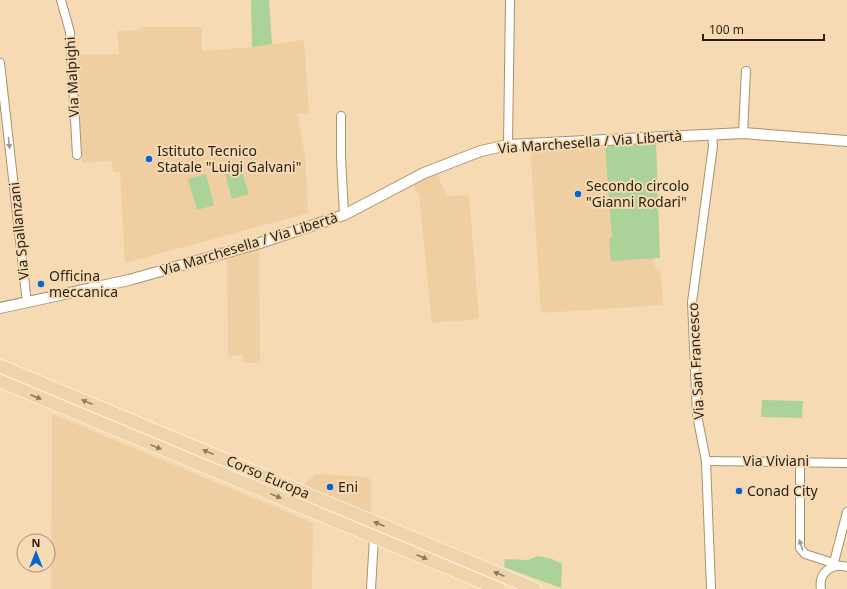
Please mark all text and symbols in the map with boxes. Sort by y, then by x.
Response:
scale bar [703,16,824,42]
text: 100 m [709,21,744,38]
street label: Via Malpighi [60,36,83,118]
street label: Via Marchesella / Via Libertà [497,126,683,157]
one-way arrow [6,137,12,149]
place label: Istituto Tecnico Statale "Luigi Galvani" [157,141,301,176]
marker: Istituto Tecnico Statale "Luigi Galvani" [144,154,154,164]
place label: Secondo circolo "Gianni Rodari" [586,176,689,211]
street label: Via Spallanzani [4,181,33,281]
marker: Secondo circolo "Gianni Rodari" [573,189,583,199]
street label: Via Marchesella / Via Libertà [158,207,340,280]
place label: Officina meccanica [49,266,118,301]
marker: Officina meccanica [36,279,46,289]
street label: Via San Francesco [683,302,708,420]
one-way arrow [30,394,42,400]
one-way arrow [82,399,93,405]
one-way arrow [150,444,162,450]
one-way arrow [201,448,213,454]
street label: Corso Europa [224,450,313,503]
street label: Via Viviani [743,451,809,470]
place label: Eni [338,477,358,496]
place label: Conad City [747,481,819,500]
marker: Eni [325,482,335,492]
marker: Conad City [734,486,744,496]
one-way arrow [270,493,282,499]
one-way arrow [373,520,385,526]
north arrow [16,533,56,573]
text: N [32,535,40,550]
one-way arrow [798,539,804,551]
one-way arrow [416,554,427,560]
one-way arrow [493,571,504,577]

